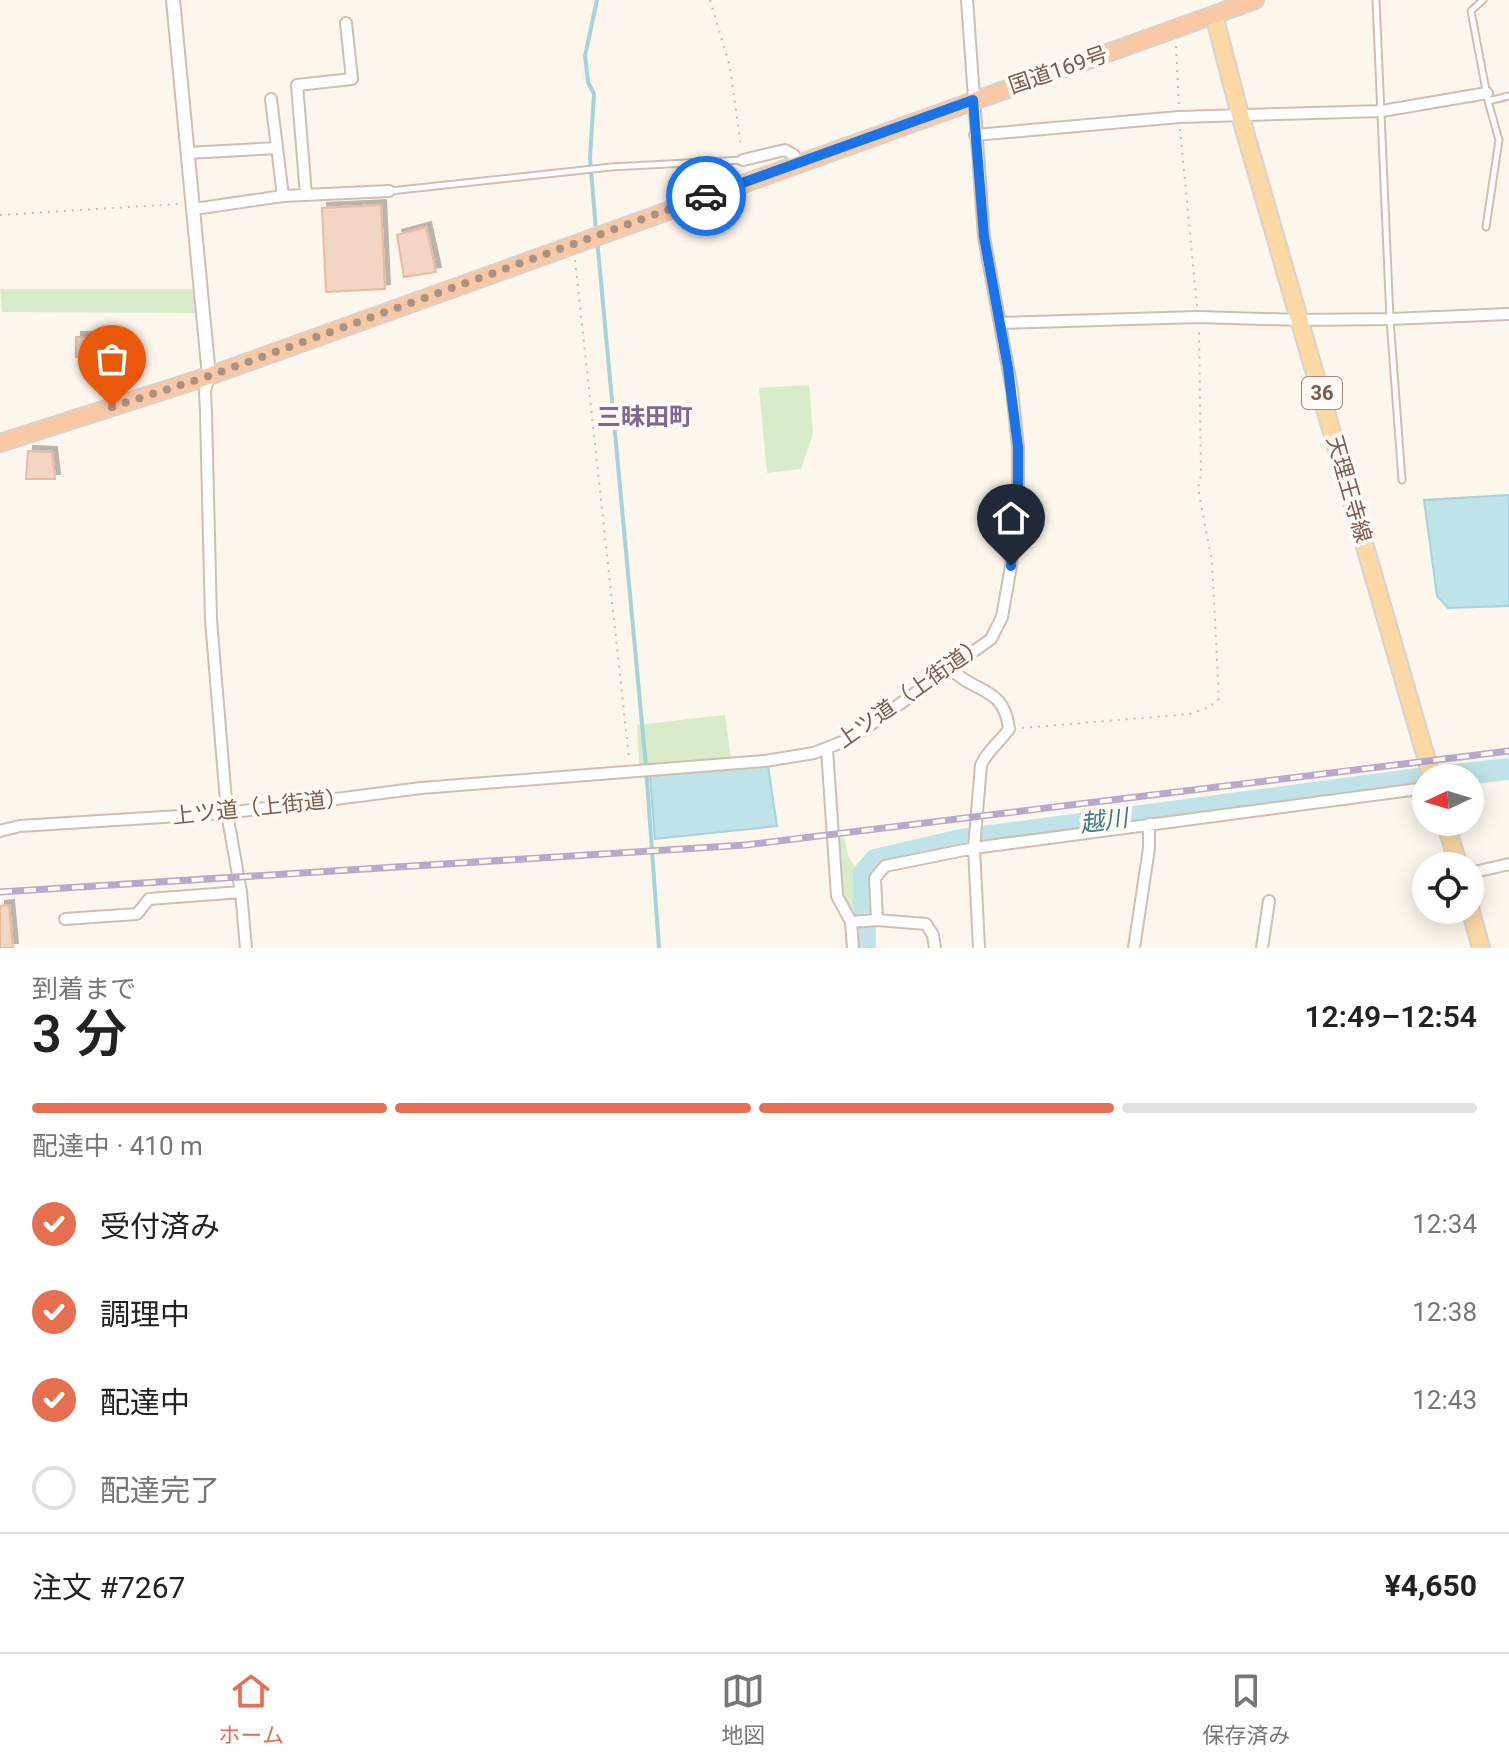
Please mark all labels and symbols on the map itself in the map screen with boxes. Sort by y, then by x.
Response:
street label: 国道169号 [1005,41,1111,99]
courier [666,156,746,236]
pin [78,325,146,407]
road number: 36 [1302,377,1342,409]
district label: 三昧田町 [597,403,693,431]
street label: 天理王寺線 [1322,433,1376,545]
pin [977,484,1045,566]
street label: 上ツ道（上街道） [832,631,990,753]
north arrow [1412,764,1484,836]
street label: 上ツ道（上街道） [171,785,349,829]
water label: 越川 [1078,803,1133,838]

